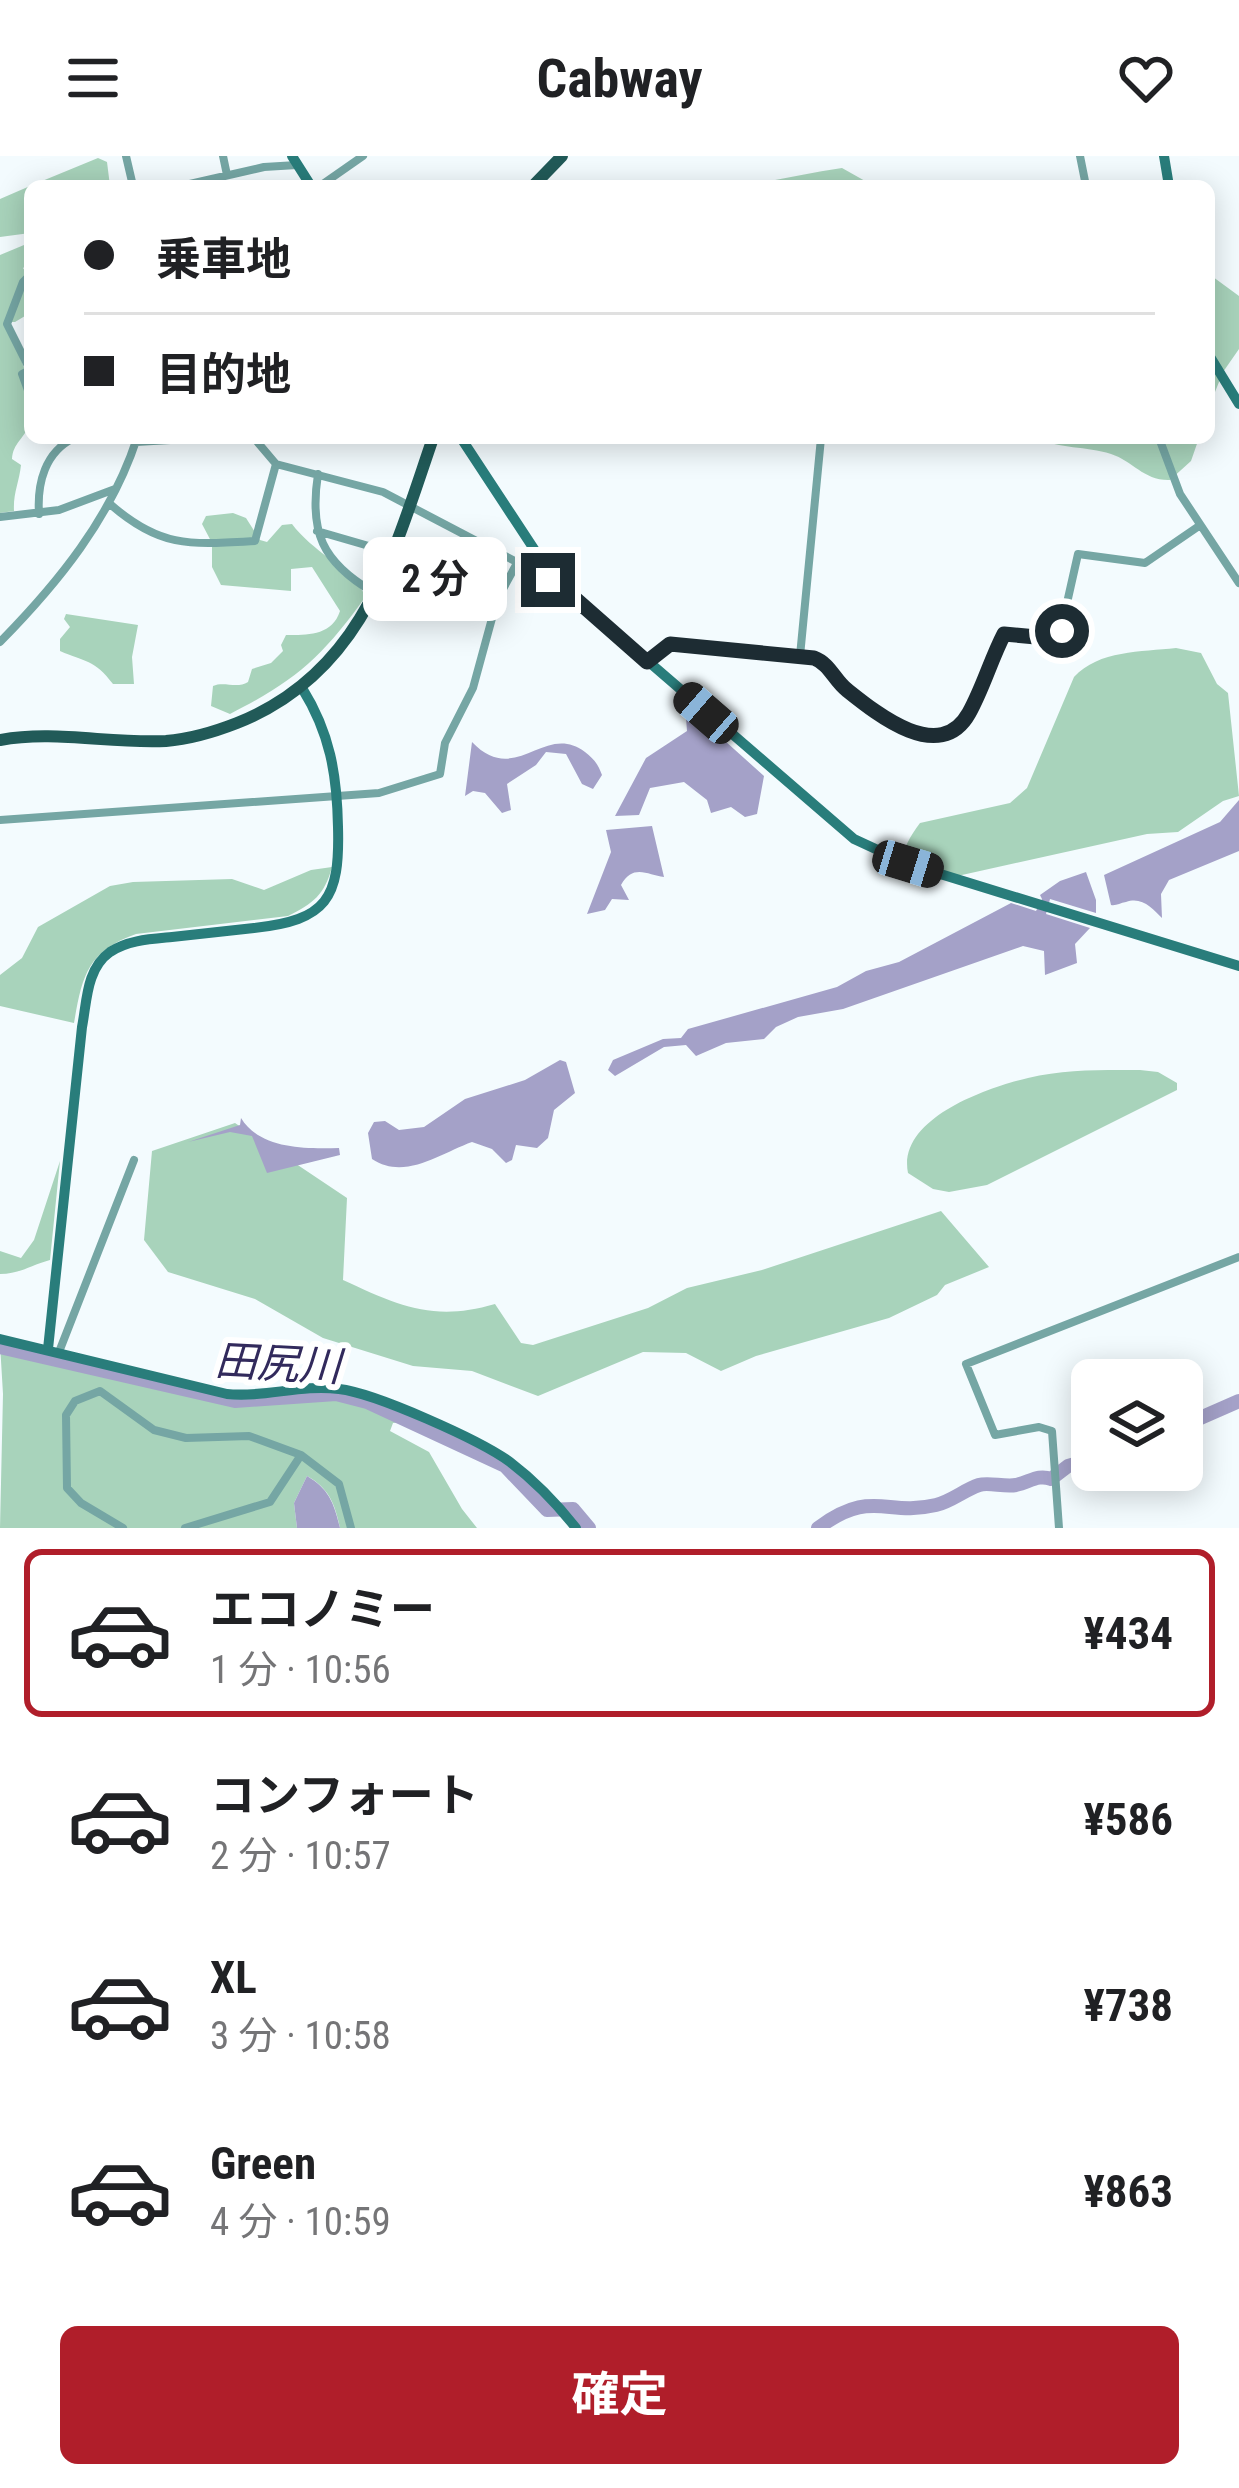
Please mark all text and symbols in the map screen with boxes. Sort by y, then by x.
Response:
icon: menu [60,45,126,111]
icon: heart [1113,45,1179,111]
text: Cabway [536,47,703,110]
text: 乗車地 [156,233,291,286]
text: 目的地 [156,348,291,401]
callout: 2 分 [362,538,506,622]
route end [521,553,575,607]
text: 2 分 [401,556,469,602]
route start [1035,604,1089,658]
car [667,676,745,750]
car [868,836,948,892]
water label: 田尻川 [214,1336,346,1391]
map controls [1071,1359,1203,1491]
button: layers [1071,1359,1203,1491]
icon: car [66,1579,174,1687]
text: エコノミー [210,1583,435,1636]
text: ¥434 [1083,1607,1173,1660]
text: 1 分 · 10:56 [210,1647,391,1693]
icon: car [66,1765,174,1873]
text: コンフォート [210,1769,479,1822]
text: ¥586 [1083,1793,1173,1846]
text: 2 分 · 10:57 [210,1833,391,1879]
icon: car [66,1951,174,2059]
text: XL [210,1951,257,2004]
text: ¥738 [1083,1979,1173,2032]
text: 3 分 · 10:58 [210,2013,391,2059]
icon: car [66,2137,174,2245]
text: Green [210,2137,316,2190]
text: ¥863 [1083,2165,1173,2218]
text: 4 分 · 10:59 [210,2199,391,2245]
button: 確定 [60,2326,1179,2464]

